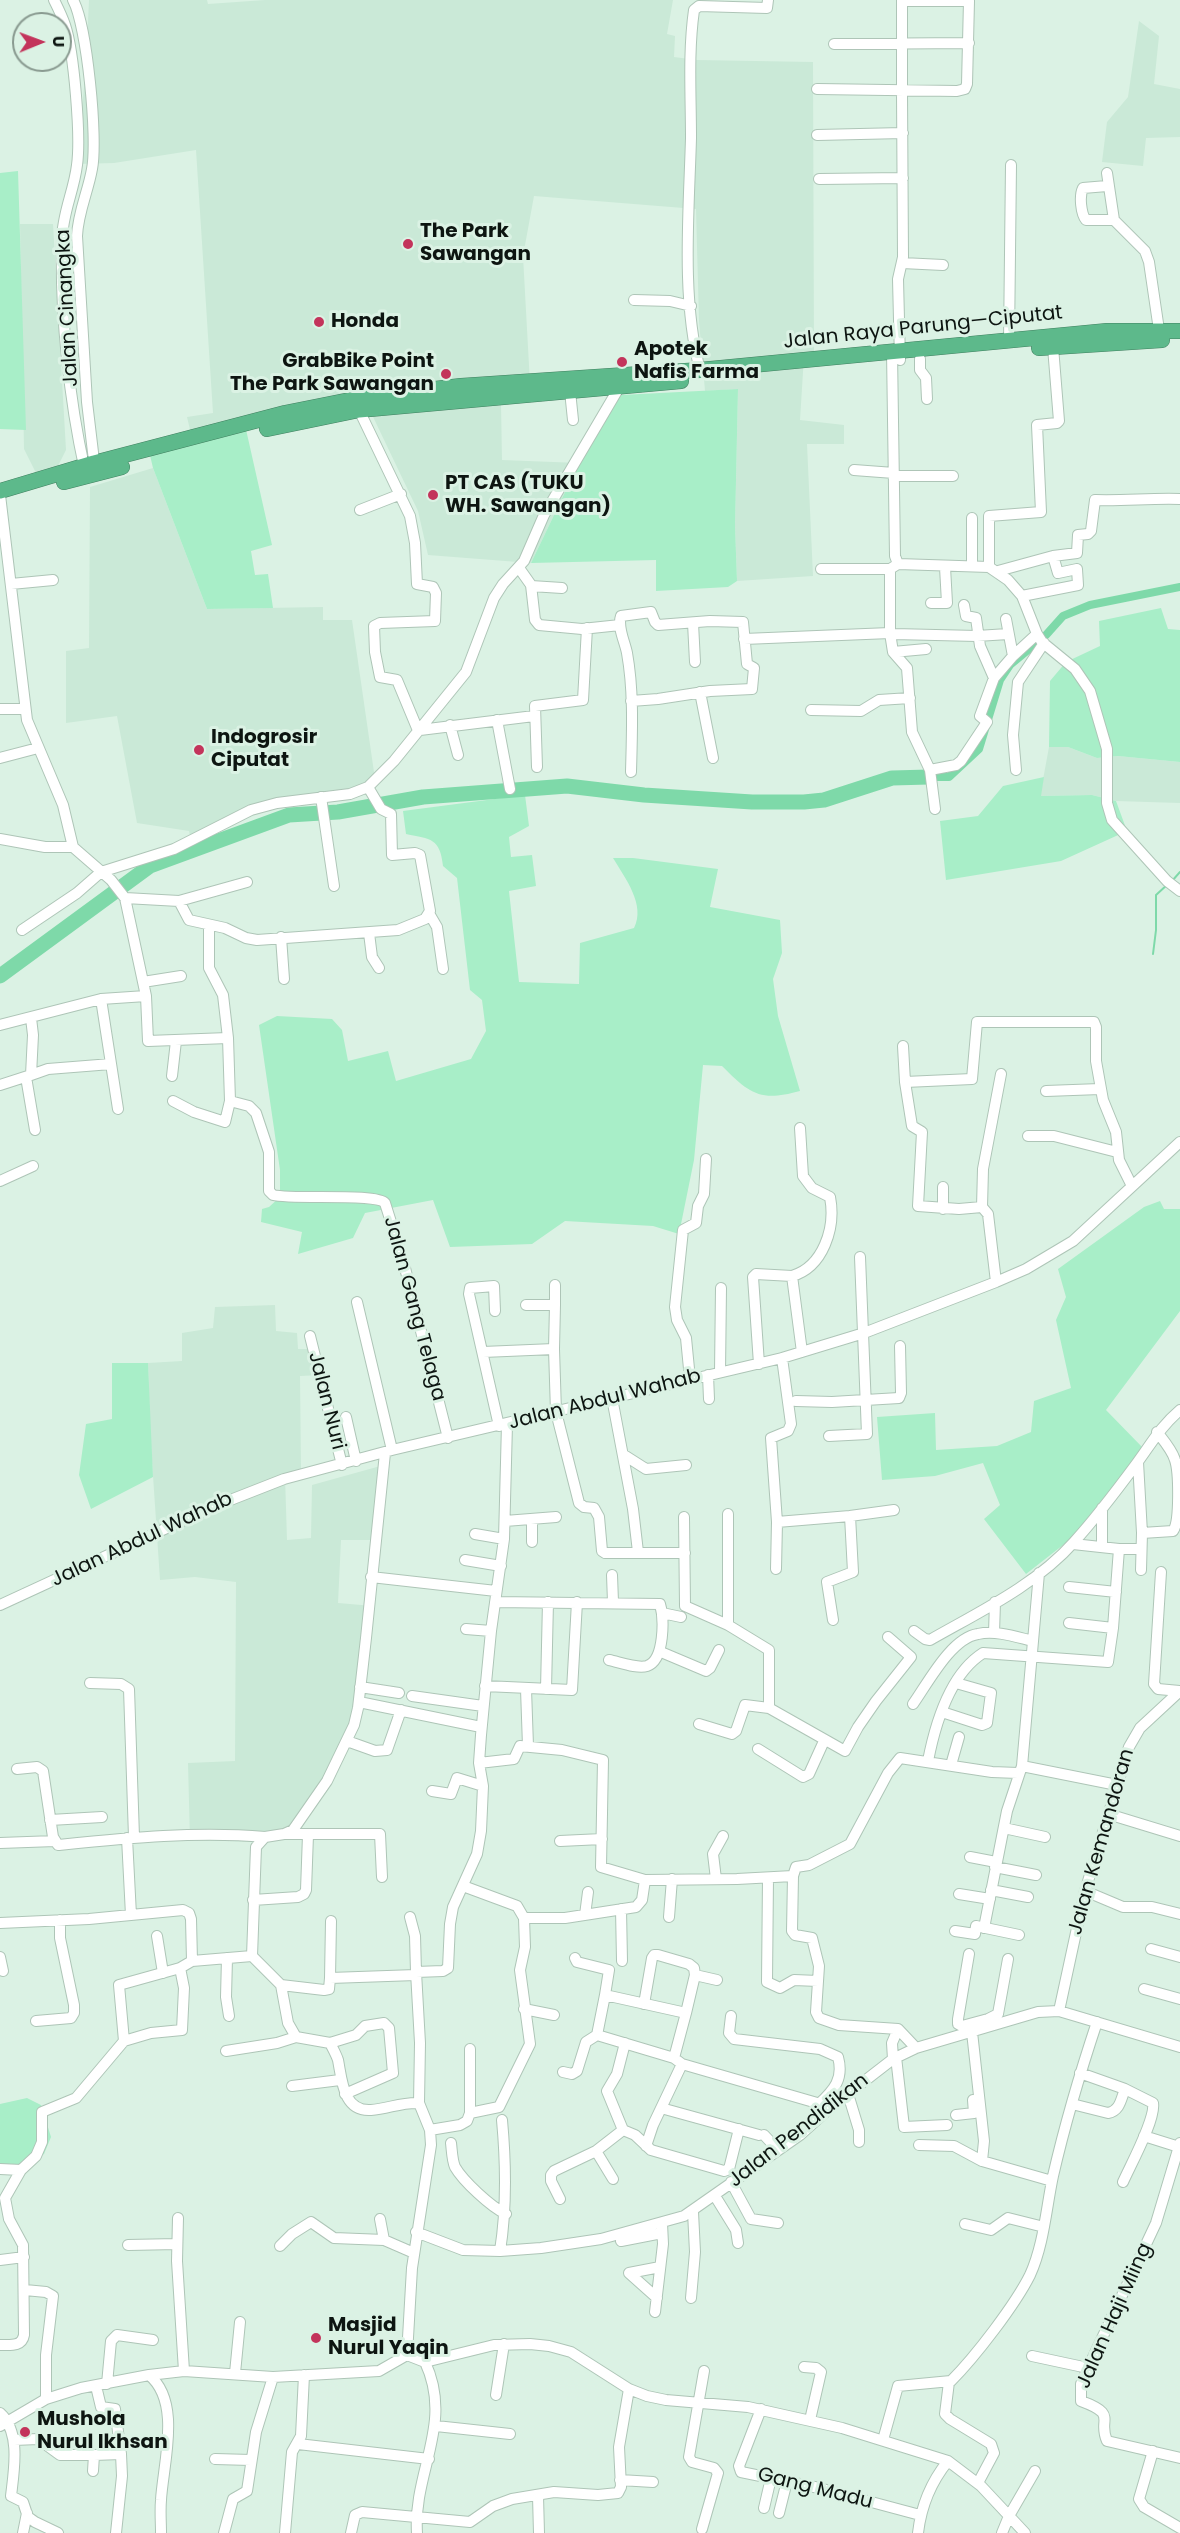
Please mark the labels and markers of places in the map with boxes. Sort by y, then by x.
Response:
place label: The Park Sawangan [420,220,531,267]
marker: The Park Sawangan [401,237,415,251]
place label: Honda [331,310,399,334]
marker: Honda [312,315,326,329]
place label: Apotek Nafis Farma [634,338,759,385]
place label: GrabBike Point The Park Sawangan [230,350,434,397]
marker: Apotek Nafis Farma [615,355,629,369]
marker: GrabBike Point The Park Sawangan [439,367,453,381]
place label: PT CAS (TUKU WH. Sawangan) [445,472,611,519]
marker: PT CAS (TUKU WH. Sawangan) [426,488,440,502]
place label: Indogrosir Ciputat [211,726,317,773]
marker: Indogrosir Ciputat [192,743,206,757]
place label: Masjid Nurul Yaqin [328,2314,449,2361]
marker: Masjid Nurul Yaqin [309,2331,323,2345]
place label: Mushola Nurul Ikhsan [37,2408,168,2455]
marker: Mushola Nurul Ikhsan [18,2425,32,2439]

